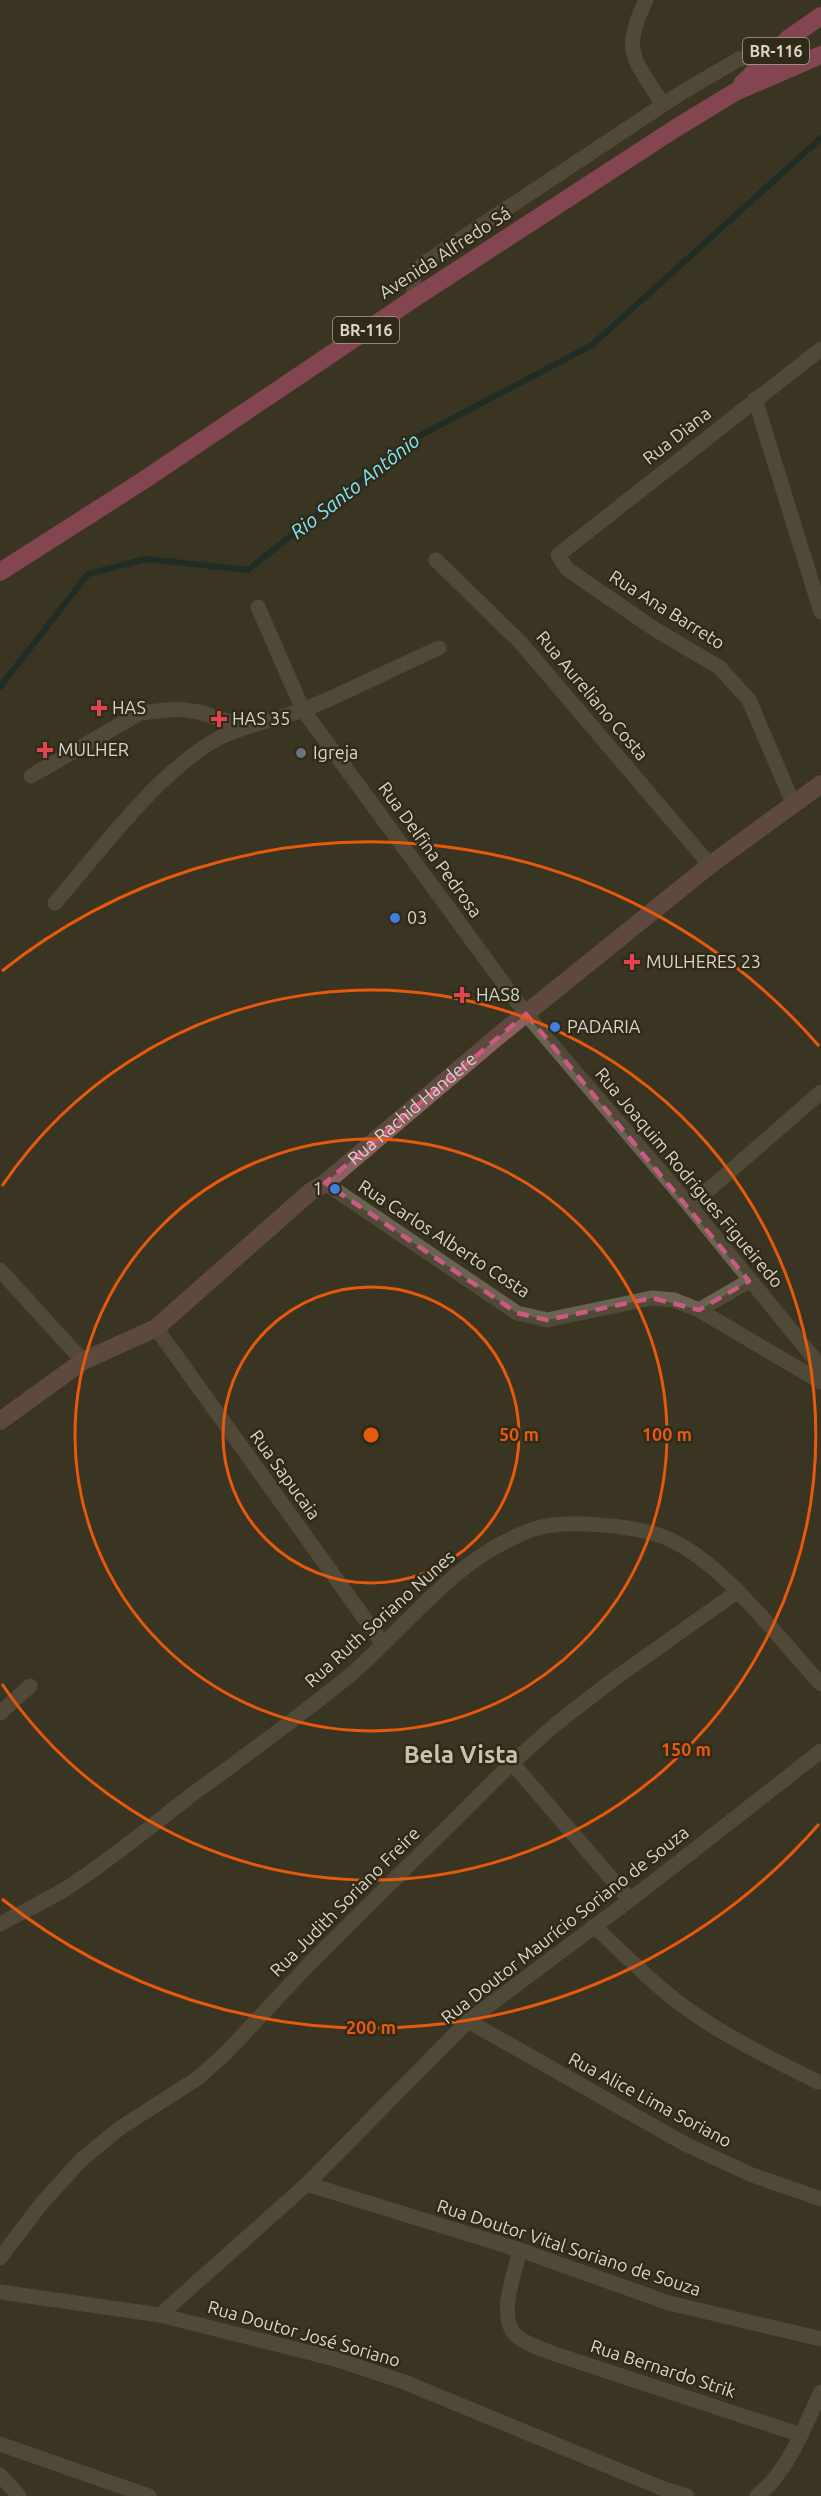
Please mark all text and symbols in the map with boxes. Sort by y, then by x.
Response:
road number: BR-116 [743,38,809,64]
street label: Avenida Alfredo Sá [375,202,514,302]
road number: BR-116 [333,317,399,343]
street label: Rua Diana [638,402,714,468]
water label: Rio Santo Antônio [286,428,424,543]
street label: Rua Ana Barreto [606,566,729,653]
street label: Rua Aureliano Costa [533,627,653,764]
place label: HAS [112,697,146,717]
marker: HAS [90,699,108,717]
place label: HAS 35 [232,708,290,728]
marker: HAS 35 [210,710,228,728]
place label: MULHER [58,739,129,759]
marker: MULHER [36,741,54,759]
place label: Igreja [313,742,358,762]
marker: Igreja [294,746,308,760]
street label: Rua Delfina Pedrosa [375,778,487,921]
place label: 03 [407,907,427,927]
marker: 03 [388,911,402,925]
place label: MULHERES 23 [646,951,761,971]
marker: MULHERES 23 [623,953,641,971]
place label: HAS8 [476,984,520,1004]
marker: HAS8 [453,986,471,1004]
place label: PADARIA [567,1016,641,1036]
marker: PADARIA [548,1020,562,1034]
street label: Rua Rachid Handere [343,1048,480,1168]
street label: Rua Joaquim Rodrigues Figueiredo [592,1063,788,1291]
street label: Rua Carlos Alberto Costa [355,1175,534,1301]
place label: 1 [313,1178,323,1198]
marker: 1 [328,1182,342,1196]
text: 50 m [499,1424,539,1444]
text: 100 m [642,1424,692,1444]
centre of rings [361,1425,381,1445]
street label: Rua Sapucaia [247,1426,325,1523]
street label: Rua Ruth Soriano Nunes [300,1546,458,1691]
text: 150 m [661,1739,711,1759]
district label: Bela Vista [404,1741,518,1768]
street label: Rua Doutor Maurício Soriano de Souza [437,1821,692,2027]
street label: Rua Judith Soriano Freire [266,1823,423,1980]
text: 200 m [346,2017,396,2037]
street label: Rua Alice Lima Soriano [566,2048,735,2151]
street label: Rua Doutor Vital Soriano de Souza [435,2195,704,2299]
street label: Rua Doutor José Soriano [206,2296,403,2370]
street label: Rua Bernardo Strik [588,2335,738,2401]

